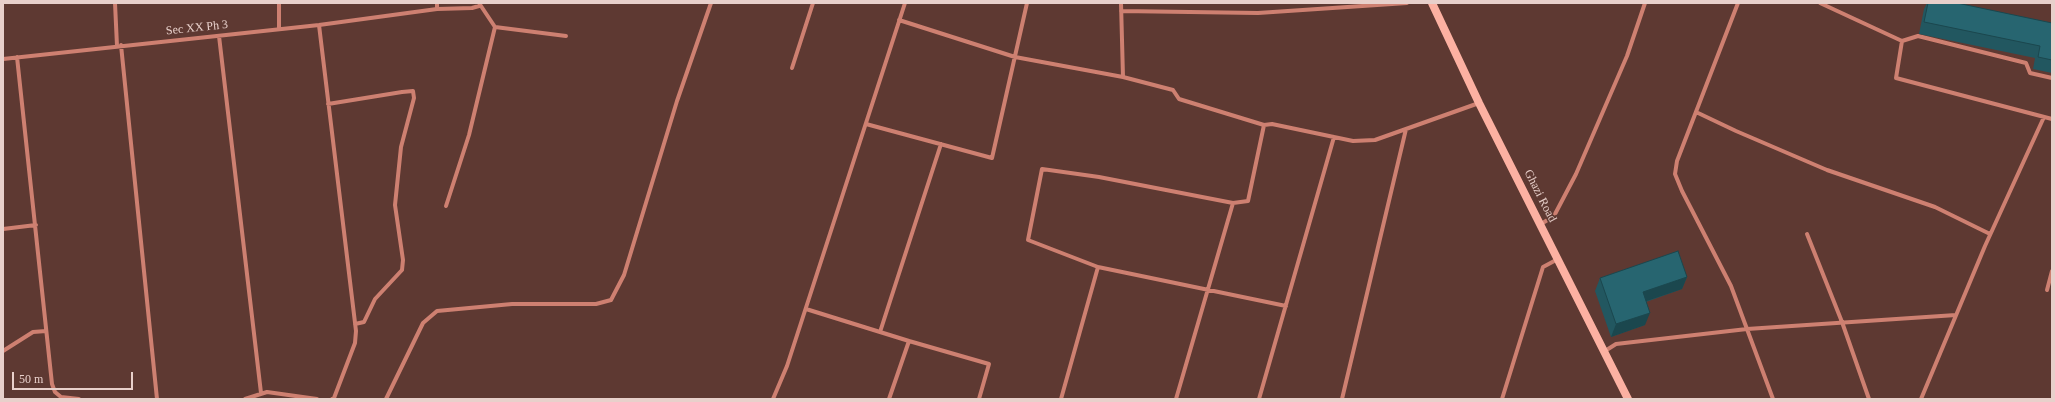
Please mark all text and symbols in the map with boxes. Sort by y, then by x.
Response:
street label: Sec XX Ph 3 [165,18,229,38]
street label: Ghazi Road [1521,167,1559,225]
scale bar [14,364,135,390]
text: 50 m [19,372,43,386]

